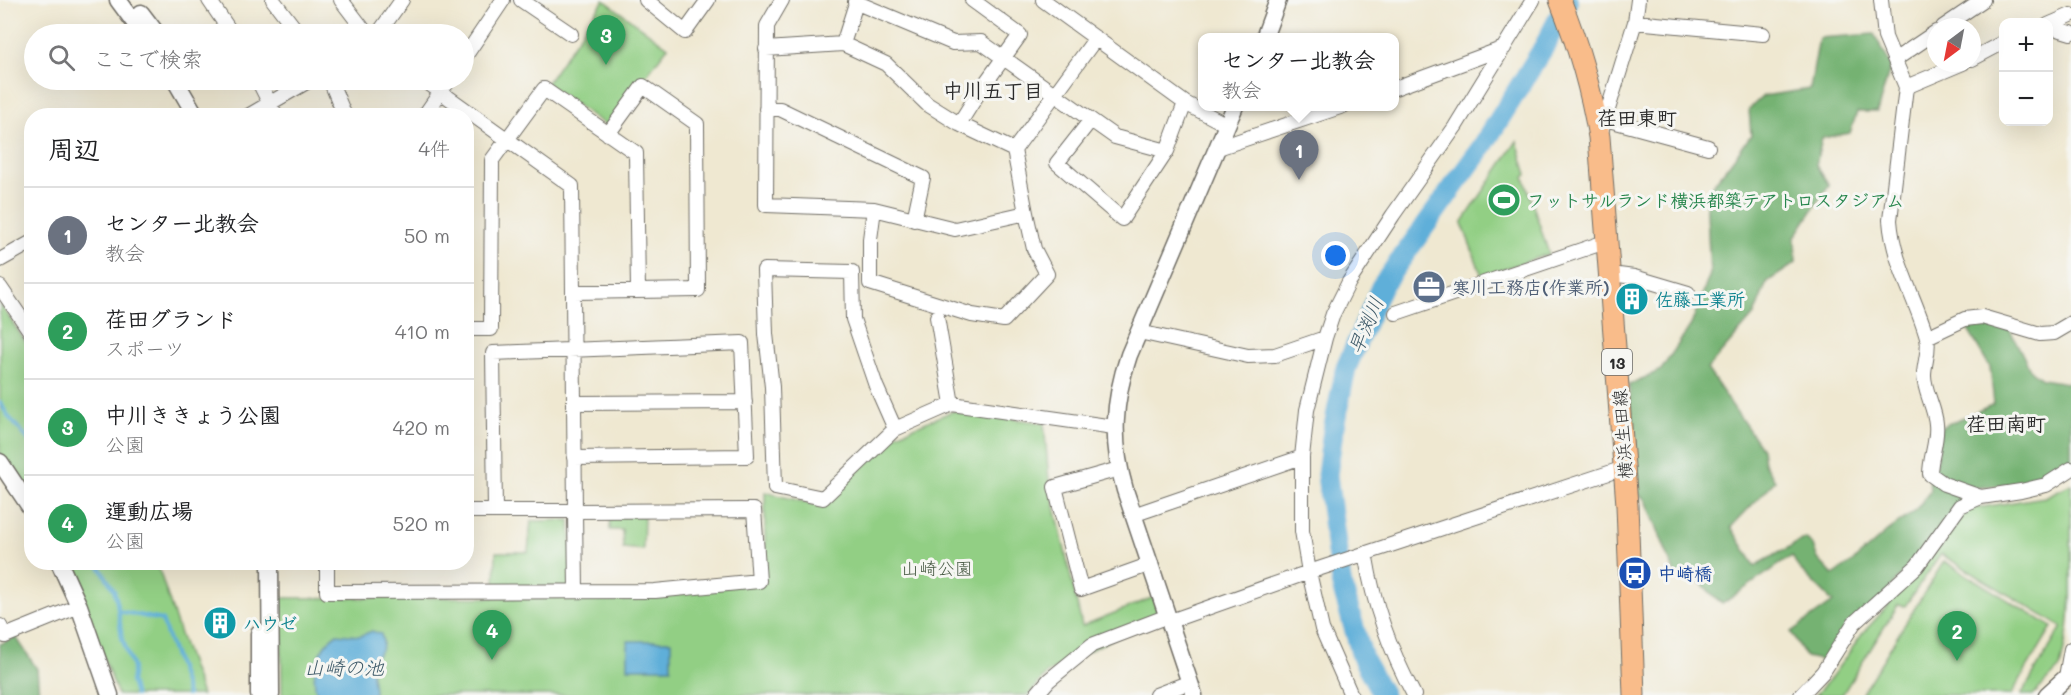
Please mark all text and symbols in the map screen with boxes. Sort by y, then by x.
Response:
pin: 3 [586,16,626,65]
north arrow [1927,18,1981,72]
map controls [1999,18,2053,126]
button: + [1999,18,2053,72]
search box [24,24,474,90]
popup [1198,33,1399,111]
icon: search [45,41,78,74]
text: ここで検索 [93,44,203,73]
text: センター北教会 [1221,45,1376,74]
button: − [1999,72,2053,126]
text: 教会 [1221,76,1261,102]
district label: 中川五丁目 [943,77,1043,103]
district label: 荏田東町 [1597,104,1677,130]
pin: 1 [1280,130,1318,180]
text: 周辺 [48,132,100,166]
text: 4件 [418,135,450,161]
sports icon: フットサルランド横浜都築テアトロスタジアム [1486,182,1522,218]
place label: フットサルランド横浜都築テアトロスタジアム [1527,188,1904,212]
text: センター北教会 [105,208,259,237]
text: 1 [63,222,72,248]
text: 50 m [404,222,450,248]
text: 教会 [105,239,145,265]
your location [1321,241,1350,270]
office icon: 寒川工務店(作業所) [1411,269,1447,305]
place label: 寒川工務店(作業所) [1452,275,1610,299]
building icon: 佐藤工業所 [1614,281,1650,317]
place label: 佐藤工業所 [1655,287,1745,311]
water label: 早渕川 [1341,292,1389,358]
text: 荏田グランド [105,304,237,333]
text: 2 [62,318,73,344]
text: 410 m [395,318,450,344]
text: スポーツ [105,335,185,361]
road number: 13 [1602,349,1632,375]
street label: 横浜生田線 [1607,388,1637,480]
text: 中川ききょう公園 [105,400,281,429]
district label: 荏田南町 [1966,410,2046,436]
text: 3 [62,414,74,440]
text: 420 m [392,414,450,440]
text: 公園 [105,431,145,457]
text: 運動広場 [105,496,193,525]
text: 4 [61,510,74,536]
text: 520 m [393,510,450,536]
text: 公園 [105,527,145,553]
bus stop icon: 中崎橋 [1617,555,1653,591]
park label: 山崎公園 [901,556,973,580]
place label: 中崎橋 [1658,561,1712,585]
building icon: ハウゼ [202,605,238,641]
pin: 4 [472,610,512,660]
place label: ハウゼ [243,611,297,635]
pin: 2 [1938,612,1976,661]
water label: 山崎の池 [304,654,385,680]

